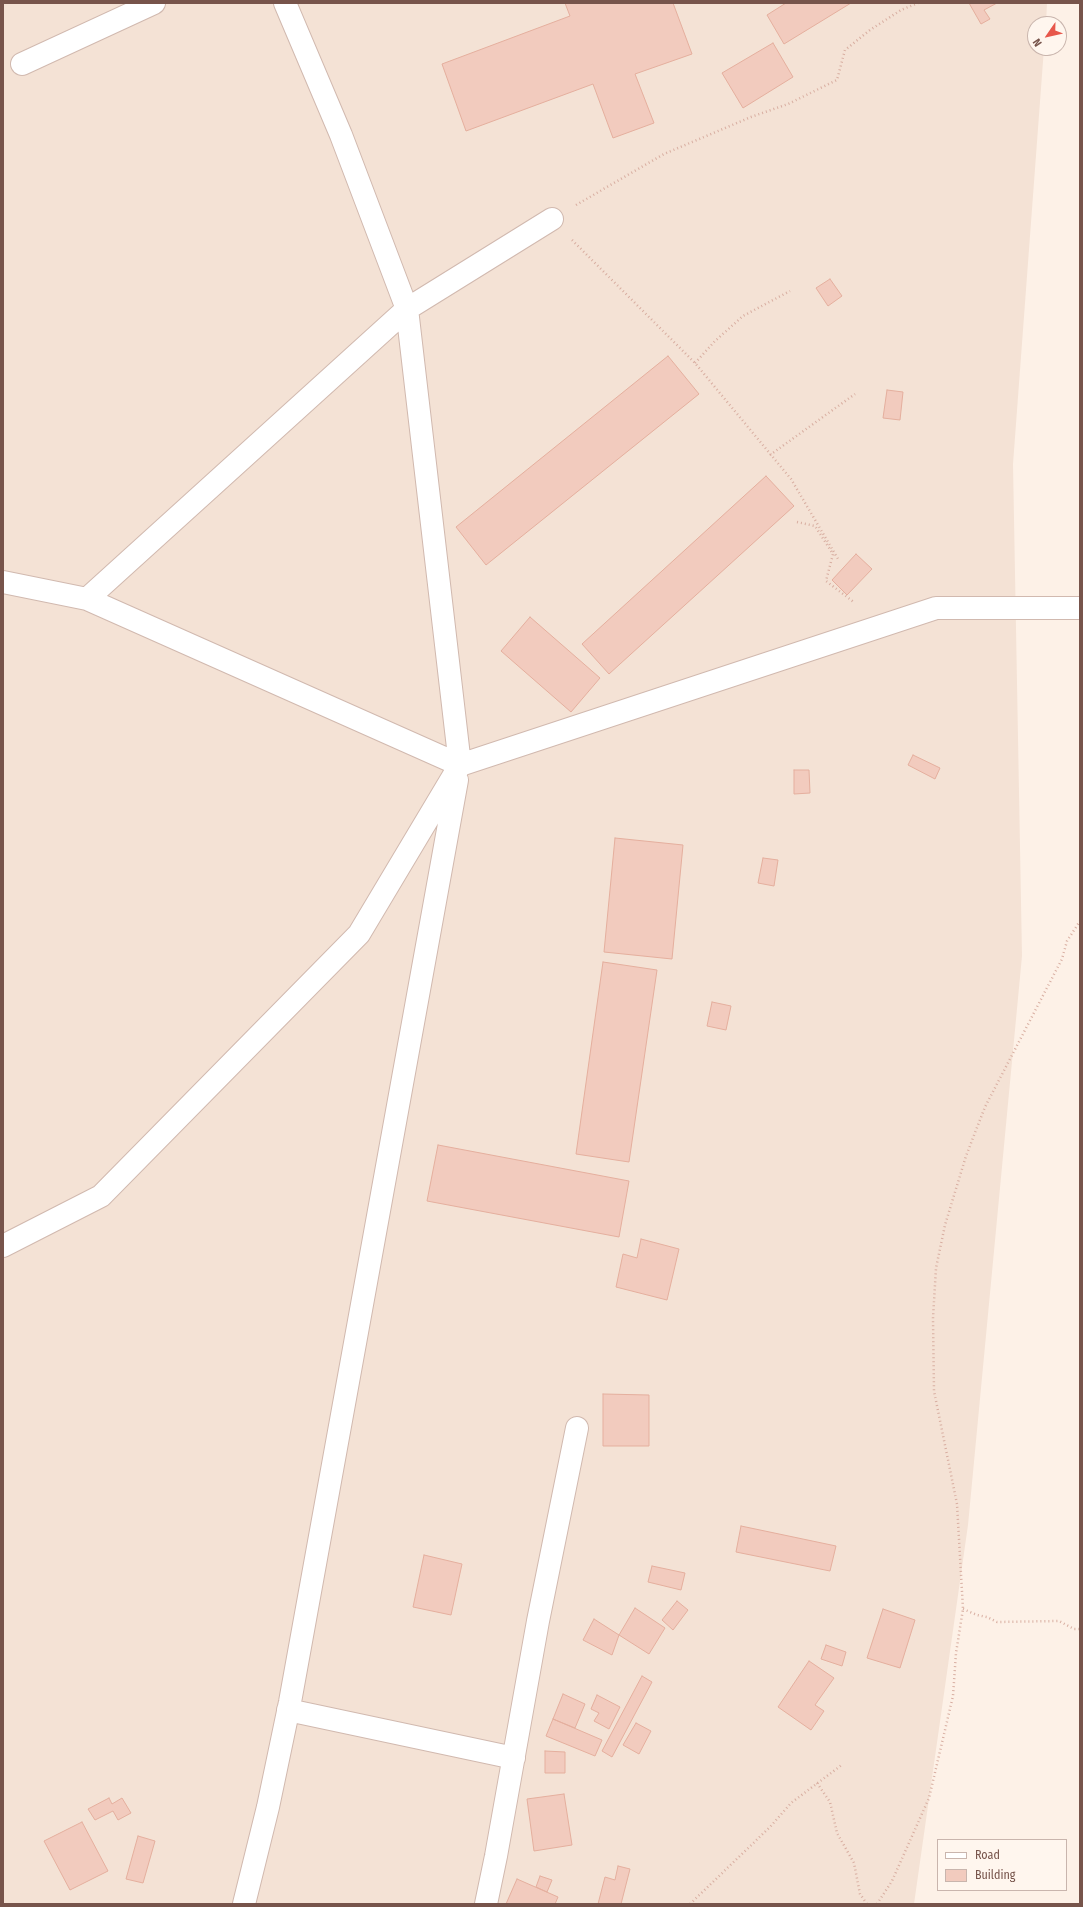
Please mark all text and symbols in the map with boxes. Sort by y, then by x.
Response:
north arrow [1027,16,1067,56]
text: N [1030,36,1045,49]
legend [937,1839,1067,1891]
text: Road [975,1848,1000,1862]
text: Building [975,1868,1015,1882]

